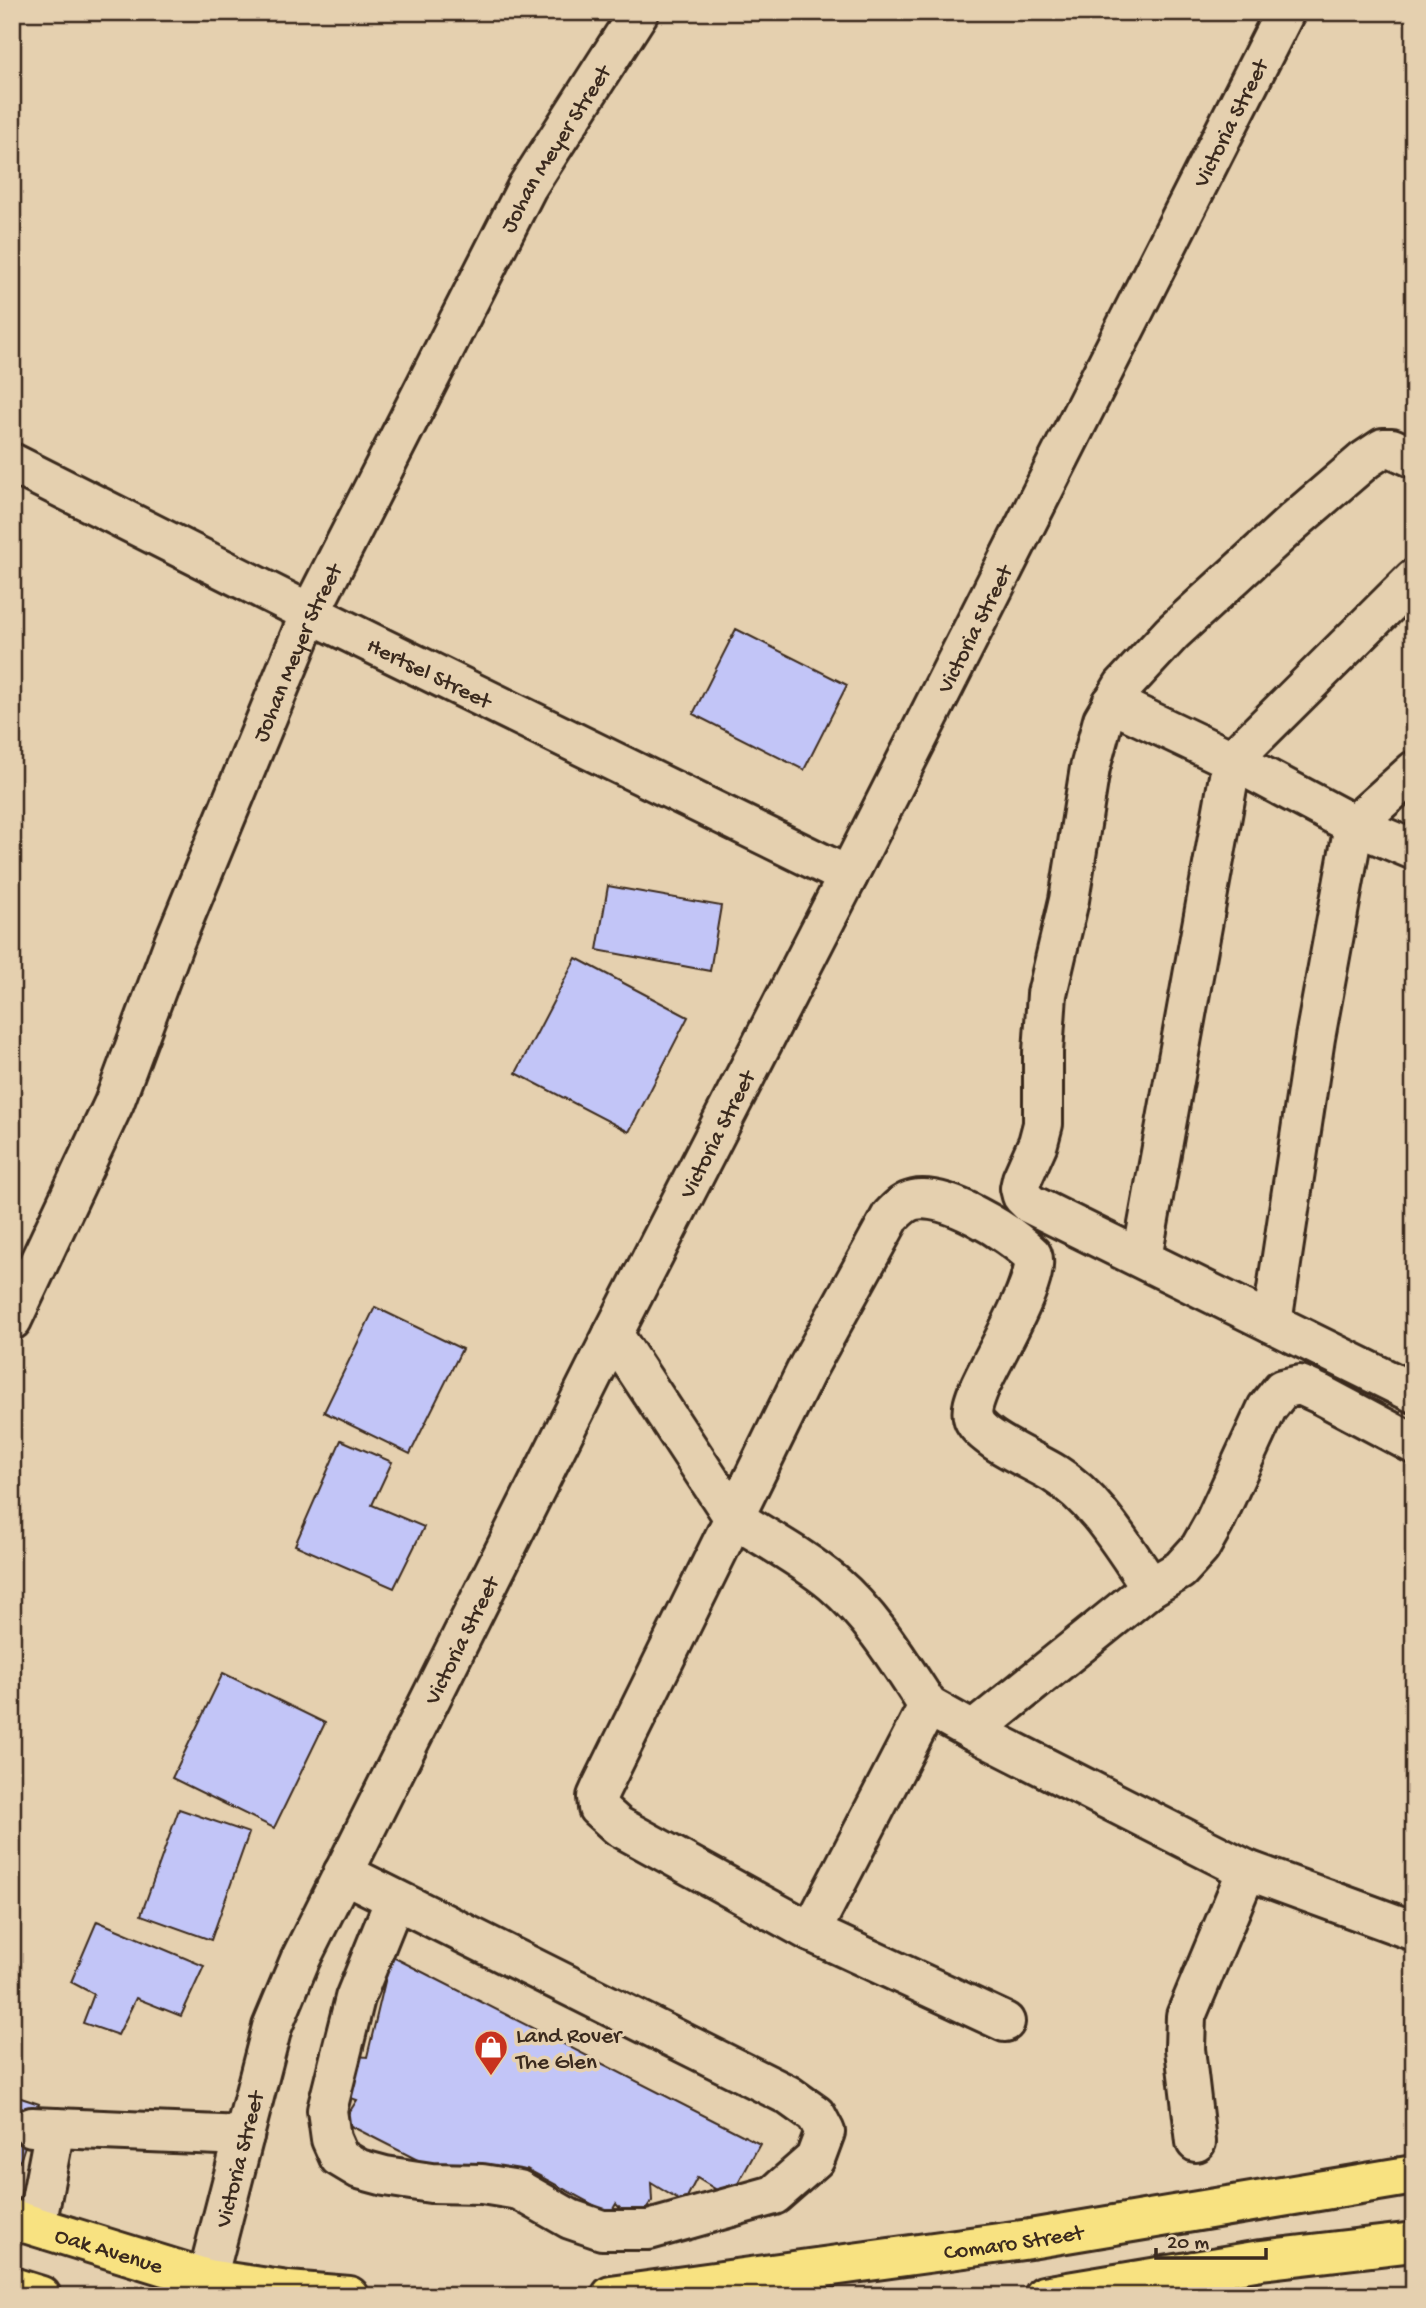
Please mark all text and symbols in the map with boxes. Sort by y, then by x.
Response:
street label: Victoria Street [1188,54,1277,193]
street label: Johan Meyer Street [496,60,619,238]
street label: Johan Meyer Street [248,559,351,747]
street label: Victoria Street [932,560,1021,699]
street label: Hertsel Street [362,633,496,717]
street label: Victoria Street [675,1065,764,1204]
street label: Victoria Street [420,1571,507,1711]
place label: Land Rover The Glen [514,2024,623,2077]
shop icon: Land Rover The Glen [472,2028,510,2077]
street label: Victoria Street [211,2087,272,2232]
scale bar [1156,2217,1267,2261]
street label: Comaro Street [942,2220,1087,2268]
street label: Oak Avenue [51,2223,167,2282]
text: 20 m [1167,2232,1209,2257]

